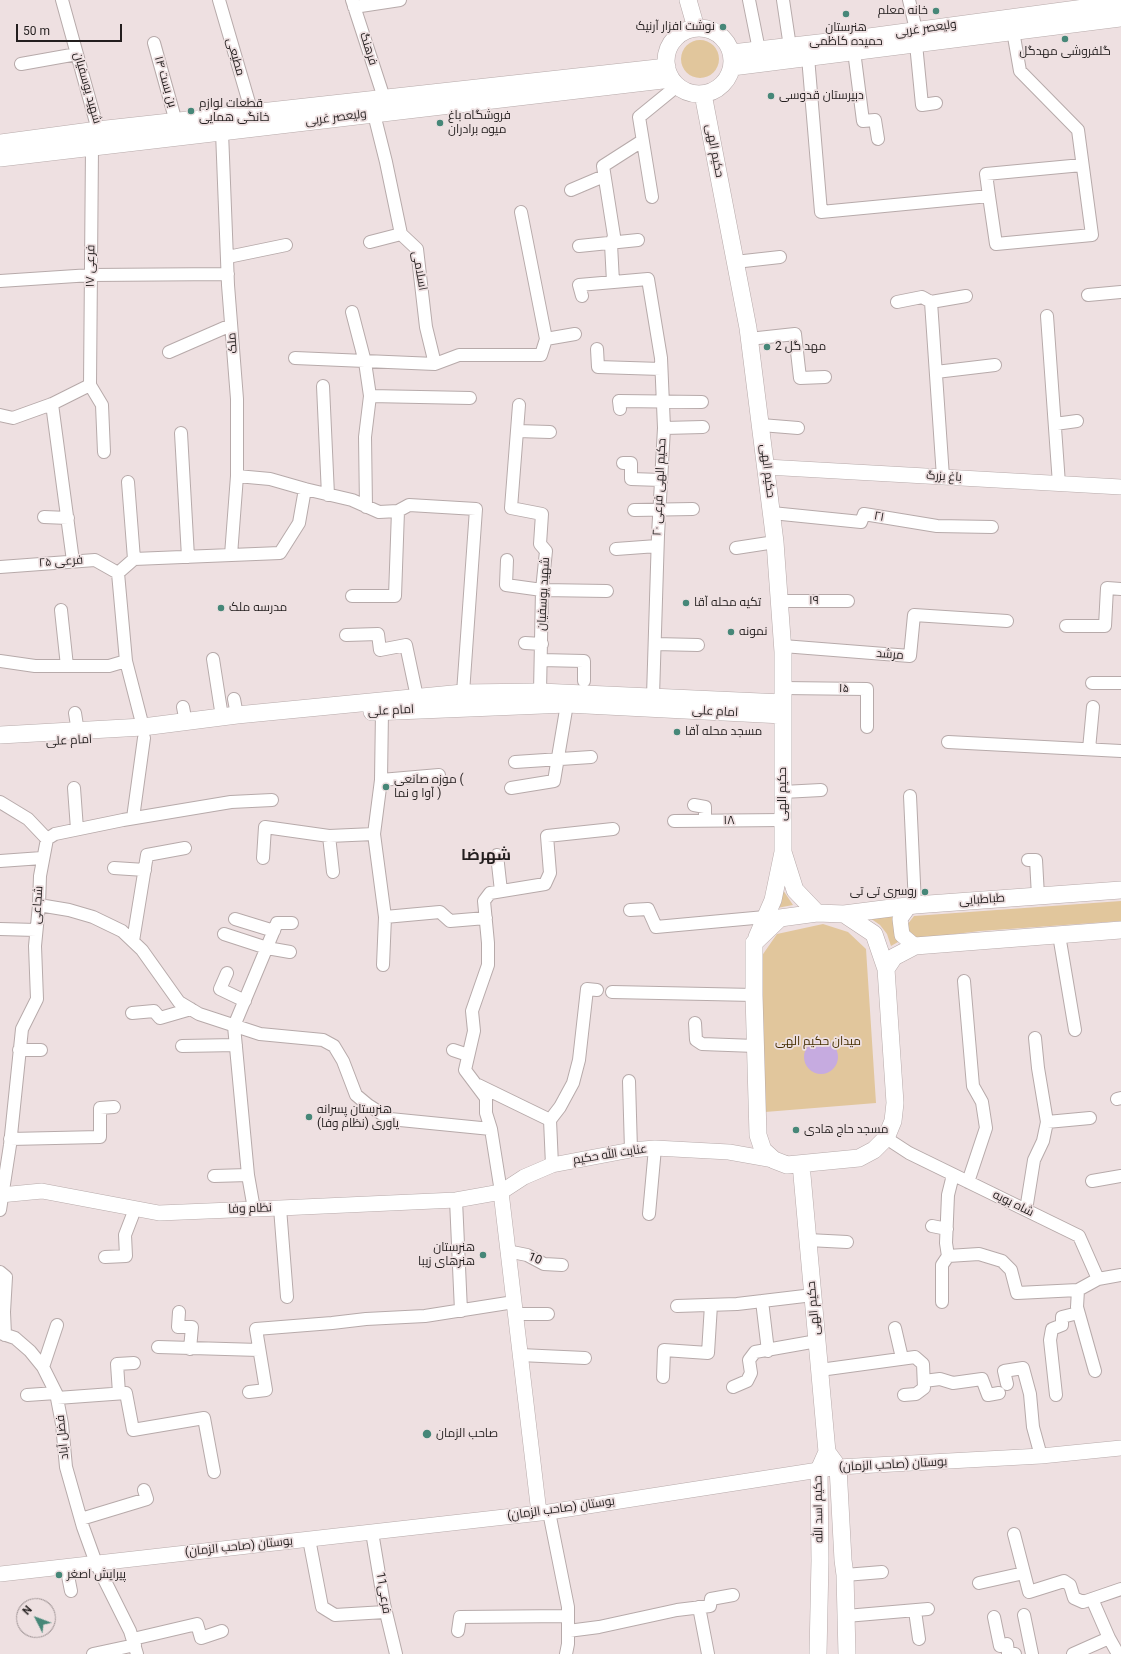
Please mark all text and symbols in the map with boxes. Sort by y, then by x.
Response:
place label: خانه معلم [878,4,928,18]
marker: خانه معلم [931,6,941,16]
marker: هنرستان حمیده کاظمی [841,9,851,19]
scale bar [18,16,124,42]
street label: ولیعصر غربی [894,18,958,40]
place label: نوشت افزار آرنیک [636,20,715,34]
place label: هنرستان حمیده کاظمی [809,21,883,49]
marker: نوشت افزار آرنیک [718,22,728,32]
text: 50 m [23,24,50,38]
street label: فرهنگ [356,31,380,67]
marker: گلفروشی مهدگل [1060,34,1070,44]
street label: مطیعی [223,37,247,77]
place label: گلفروشی مهدگل [1019,45,1111,59]
street label: شهید یوسفیان [70,51,104,125]
street label: بن بست ۱۴ [151,55,179,109]
place label: دبیرستان قدوسی [779,89,864,103]
marker: دبیرستان قدوسی [766,91,776,101]
place label: قطعات لوازم خانگی همایی [199,97,269,125]
marker: قطعات لوازم خانگی همایی [186,106,196,116]
street label: ولیعصر غربی [304,107,368,129]
place label: فروشگاه باغ میوه برادران [448,109,511,137]
marker: فروشگاه باغ میوه برادران [435,118,445,128]
street label: حکیم الهی [702,123,726,179]
street label: فرعی ۱۷ [83,244,99,288]
street label: اسلامی [408,250,430,292]
street label: ملک [225,332,241,354]
place label: مهد گل 2 [775,340,826,354]
marker: مهد گل 2 [762,342,772,352]
street label: حکیم الهی فرعی ۲۰ [650,438,670,536]
street label: حکیم الهی [757,443,777,499]
street label: باغ بزرگ [926,469,962,485]
street label: ۲۱ [873,509,885,525]
street label: فرعی ۲۵ [38,553,84,571]
street label: شهید یوسفیان [535,557,553,631]
street label: ۱۹ [809,594,819,608]
place label: تکیه محله آقا [694,596,761,610]
marker: تکیه محله آقا [681,598,691,608]
place label: مدرسه ملک [229,601,287,615]
marker: مدرسه ملک [216,603,226,613]
place label: نمونه [739,625,767,639]
marker: نمونه [726,627,736,637]
street label: مرشد [876,647,904,663]
street label: ۱۵ [839,682,849,696]
street label: امام علی [367,703,415,719]
street label: امام علی [691,704,739,720]
place label: مسجد محله آقا [685,725,762,739]
marker: مسجد محله آقا [672,727,682,737]
street label: امام علی [45,733,93,749]
street label: حکیم الهی [776,767,790,821]
place label: موزه صانعی ( آوا و نما ) [394,773,464,801]
marker: موزه صانعی ( آوا و نما ) [381,782,391,792]
street label: ۱۸ [723,814,735,828]
district label: شهرضا [461,846,511,866]
street label: شجاعی [29,885,47,925]
place label: روسری تی تی [850,885,917,899]
marker: روسری تی تی [920,887,930,897]
street label: طباطبایی [959,891,1005,909]
park label: میدان حکیم الهی [775,1035,861,1049]
place label: هنرستان پسرانه یاوری (نظام وفا) [317,1103,399,1131]
marker: هنرستان پسرانه یاوری (نظام وفا) [304,1112,314,1122]
place label: مسجد حاج هادی [804,1123,888,1137]
marker: مسجد حاج هادی [791,1125,801,1135]
street label: عنایت الله حکیم [572,1142,648,1168]
street label: شاه بویه [990,1188,1036,1220]
street label: نظام وفا [228,1201,272,1217]
place label: هنرستان هنرهای زیبا [418,1241,475,1269]
marker: هنرستان هنرهای زیبا [478,1250,488,1260]
street label: 10 [526,1250,544,1268]
street label: حکیم الهی [804,1280,824,1336]
street label: فضل آباد [54,1414,72,1460]
place label: صاحب الزمان [436,1427,498,1441]
marker: صاحب الزمان [421,1428,433,1440]
street label: بوستان (صاحب الزمان) [838,1455,948,1475]
street label: حکیم اسد الله [811,1475,827,1543]
street label: بوستان (صاحب الزمان) [506,1494,616,1524]
street label: بوستان (صاحب الزمان) [184,1534,294,1560]
place label: پیرایش اصغر [67,1568,126,1582]
marker: پیرایش اصغر [54,1570,64,1580]
street label: فرعی11 [373,1571,393,1615]
north arrow [16,1598,56,1638]
text: N [20,1603,35,1618]

